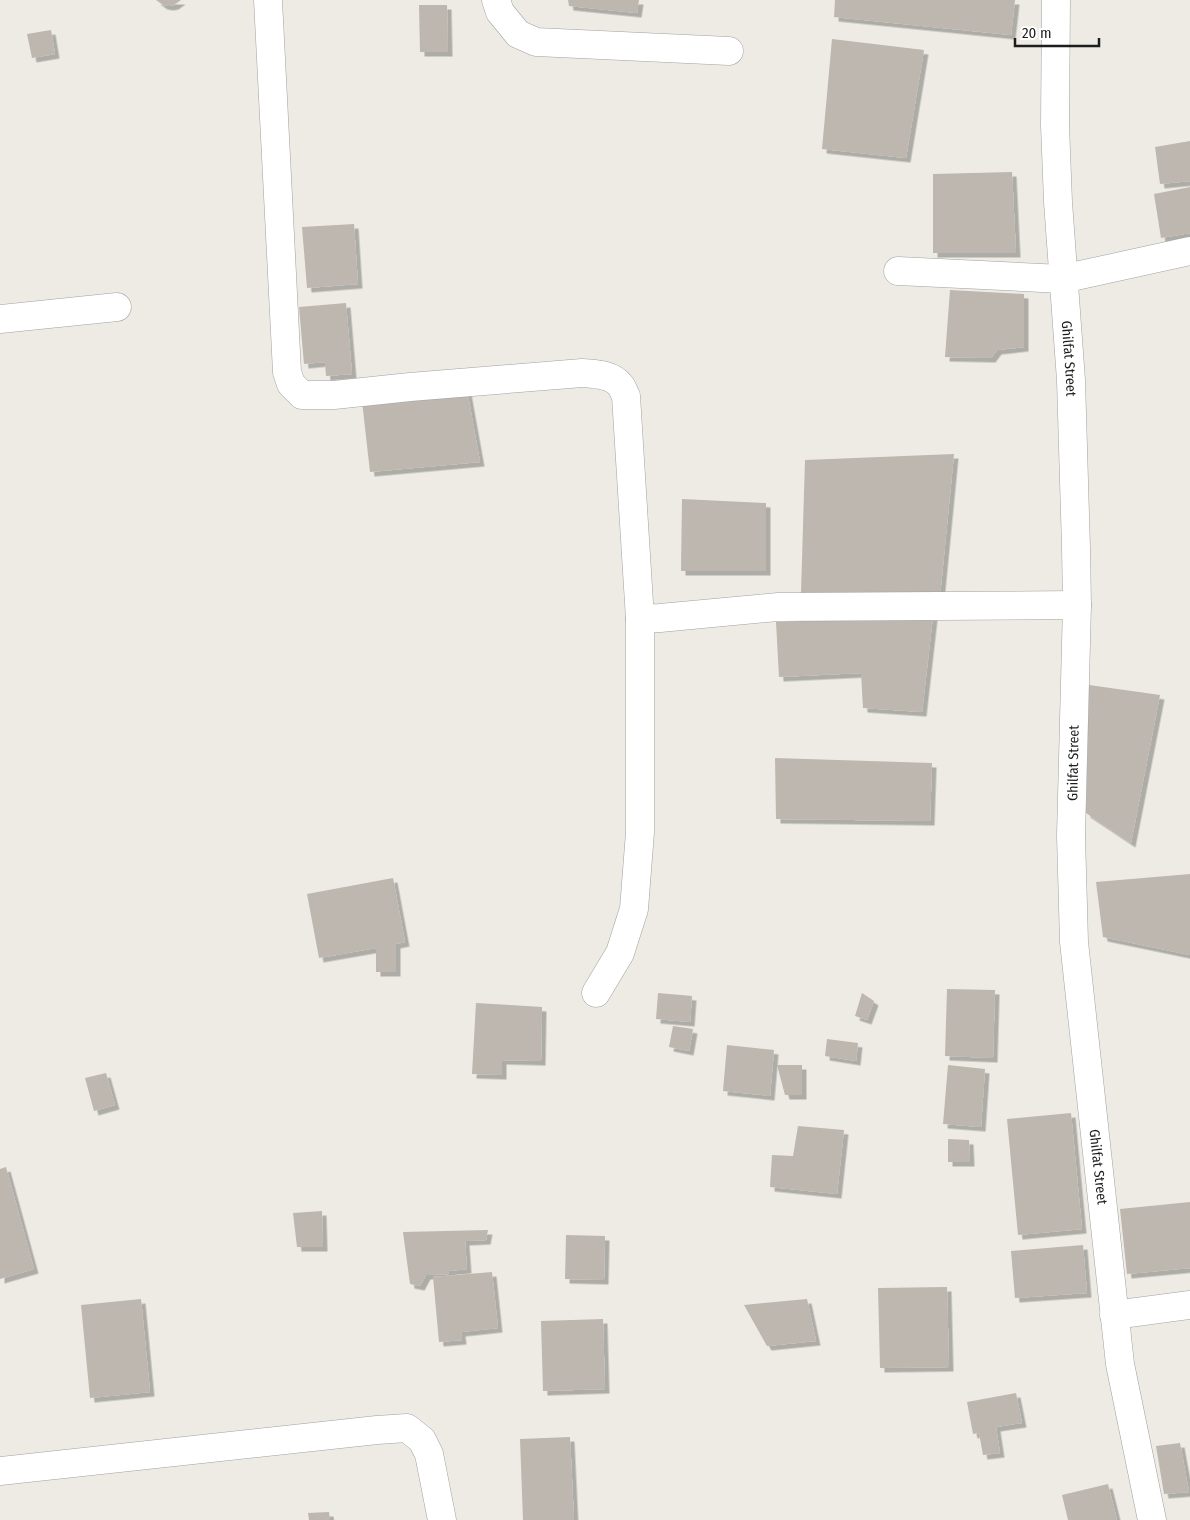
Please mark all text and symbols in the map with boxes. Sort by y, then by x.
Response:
scale bar [1015,15,1099,47]
text: 20 m [1022,24,1052,42]
street label: Ghilfat Street [1058,320,1079,397]
street label: Ghilfat Street [1064,725,1083,801]
street label: Ghilfat Street [1085,1128,1111,1206]

